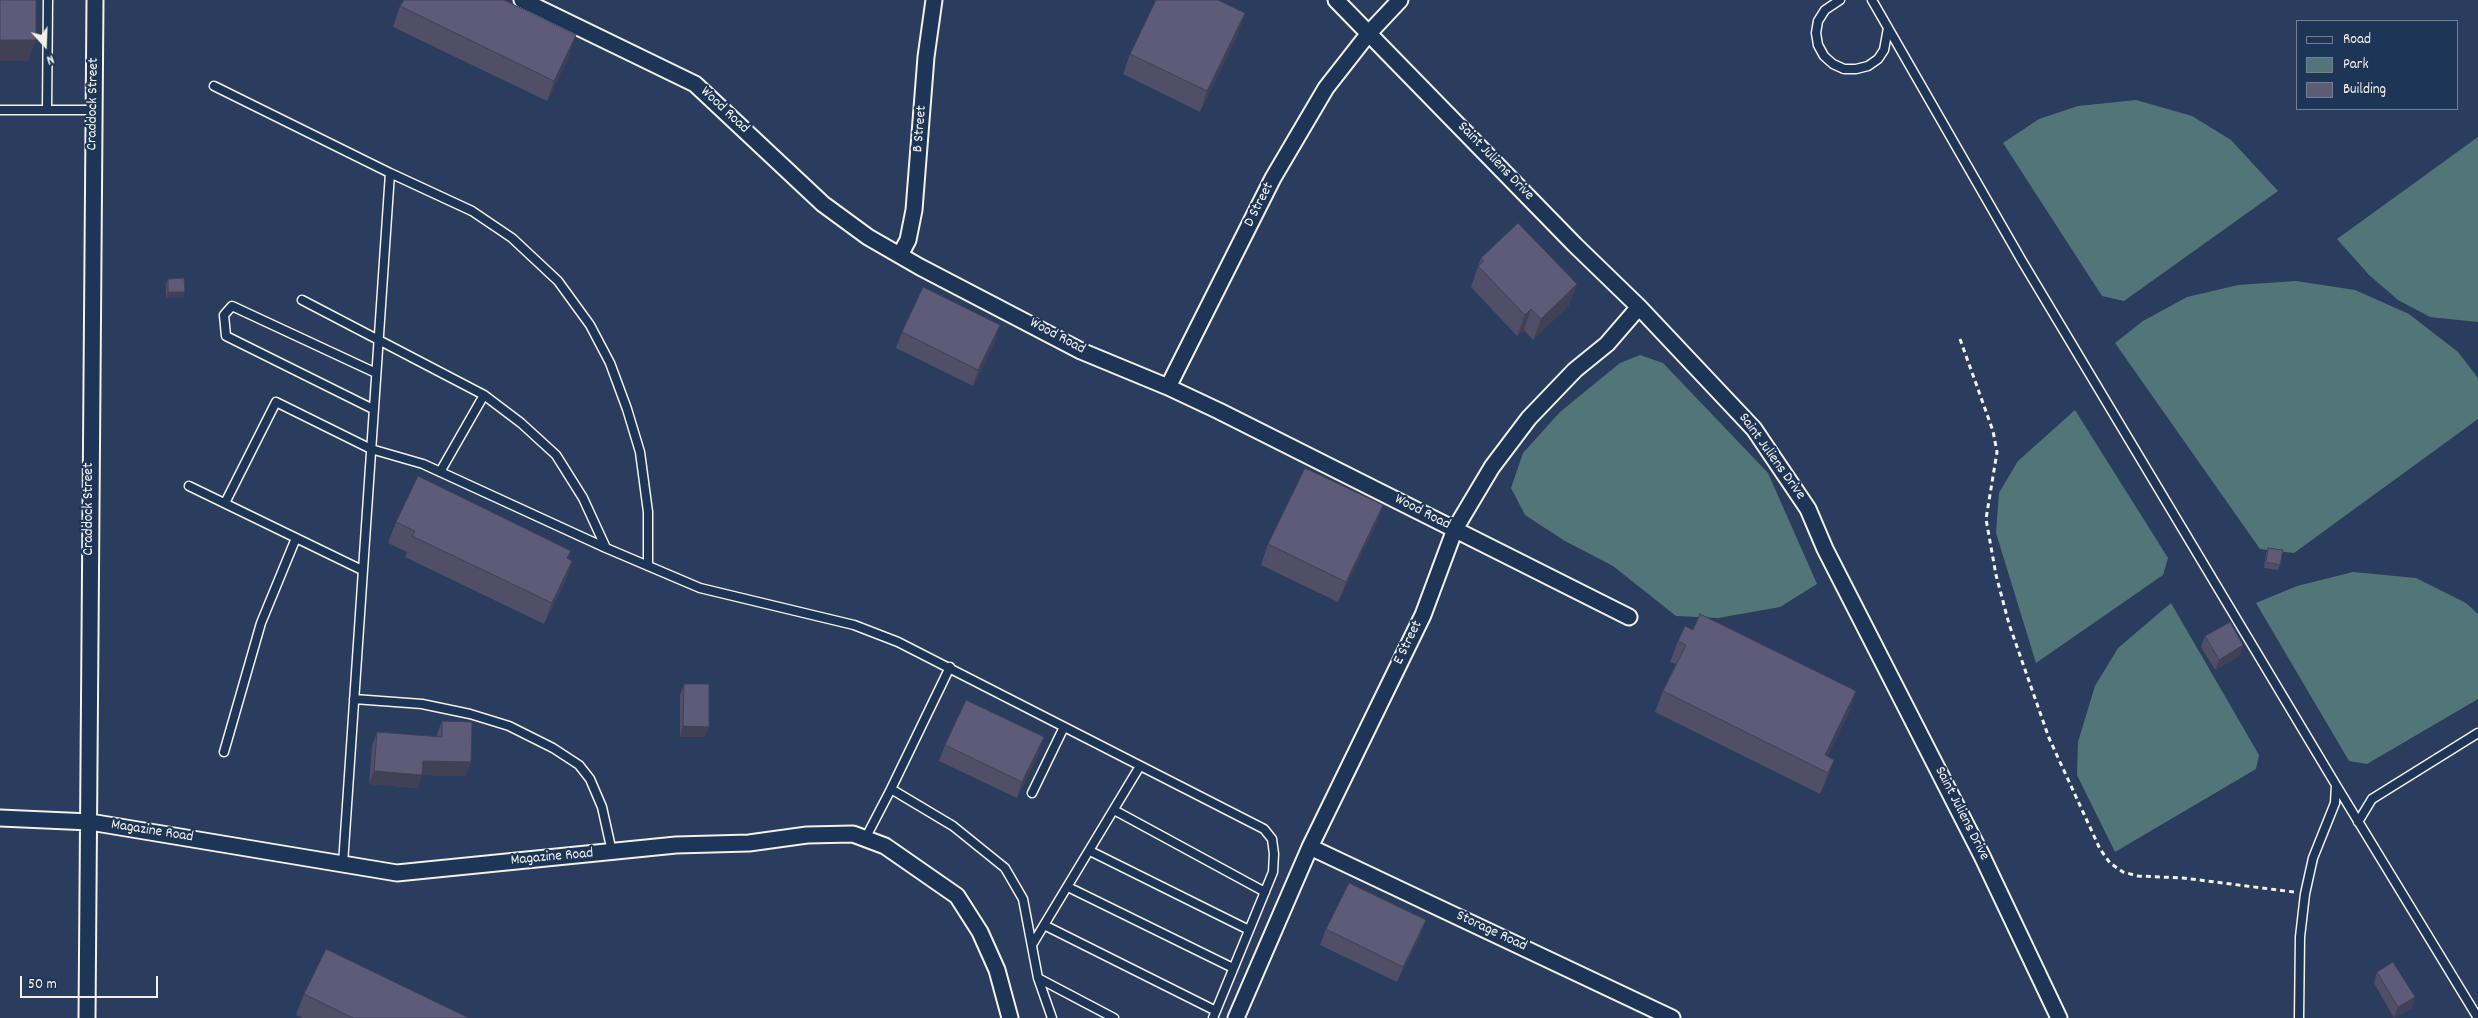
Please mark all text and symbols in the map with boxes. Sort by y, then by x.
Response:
north arrow [20,20,70,70]
legend [2296,20,2458,110]
text: Road [2343,29,2371,51]
text: N [43,49,57,70]
text: Park [2343,54,2369,76]
street label: Craddock Street [84,57,104,151]
text: Building [2343,79,2386,101]
street label: Wood Road [696,84,752,138]
street label: B Street [910,105,932,153]
street label: Saint Juliens Drive [1453,119,1537,205]
street label: D Street [1241,180,1279,230]
street label: Wood Road [1026,315,1088,359]
street label: Saint Juliens Drive [1734,410,1808,504]
street label: Craddock Street [81,463,99,555]
street label: Wood Road [1391,491,1453,535]
street label: E Street [1391,618,1427,668]
street label: Saint Juliens Drive [1930,764,1992,864]
street label: Magazine Road [110,817,194,847]
street label: Magazine Road [510,845,594,871]
street label: Storage Road [1453,908,1529,956]
scale bar [22,966,160,998]
text: 50 m [28,974,57,996]

